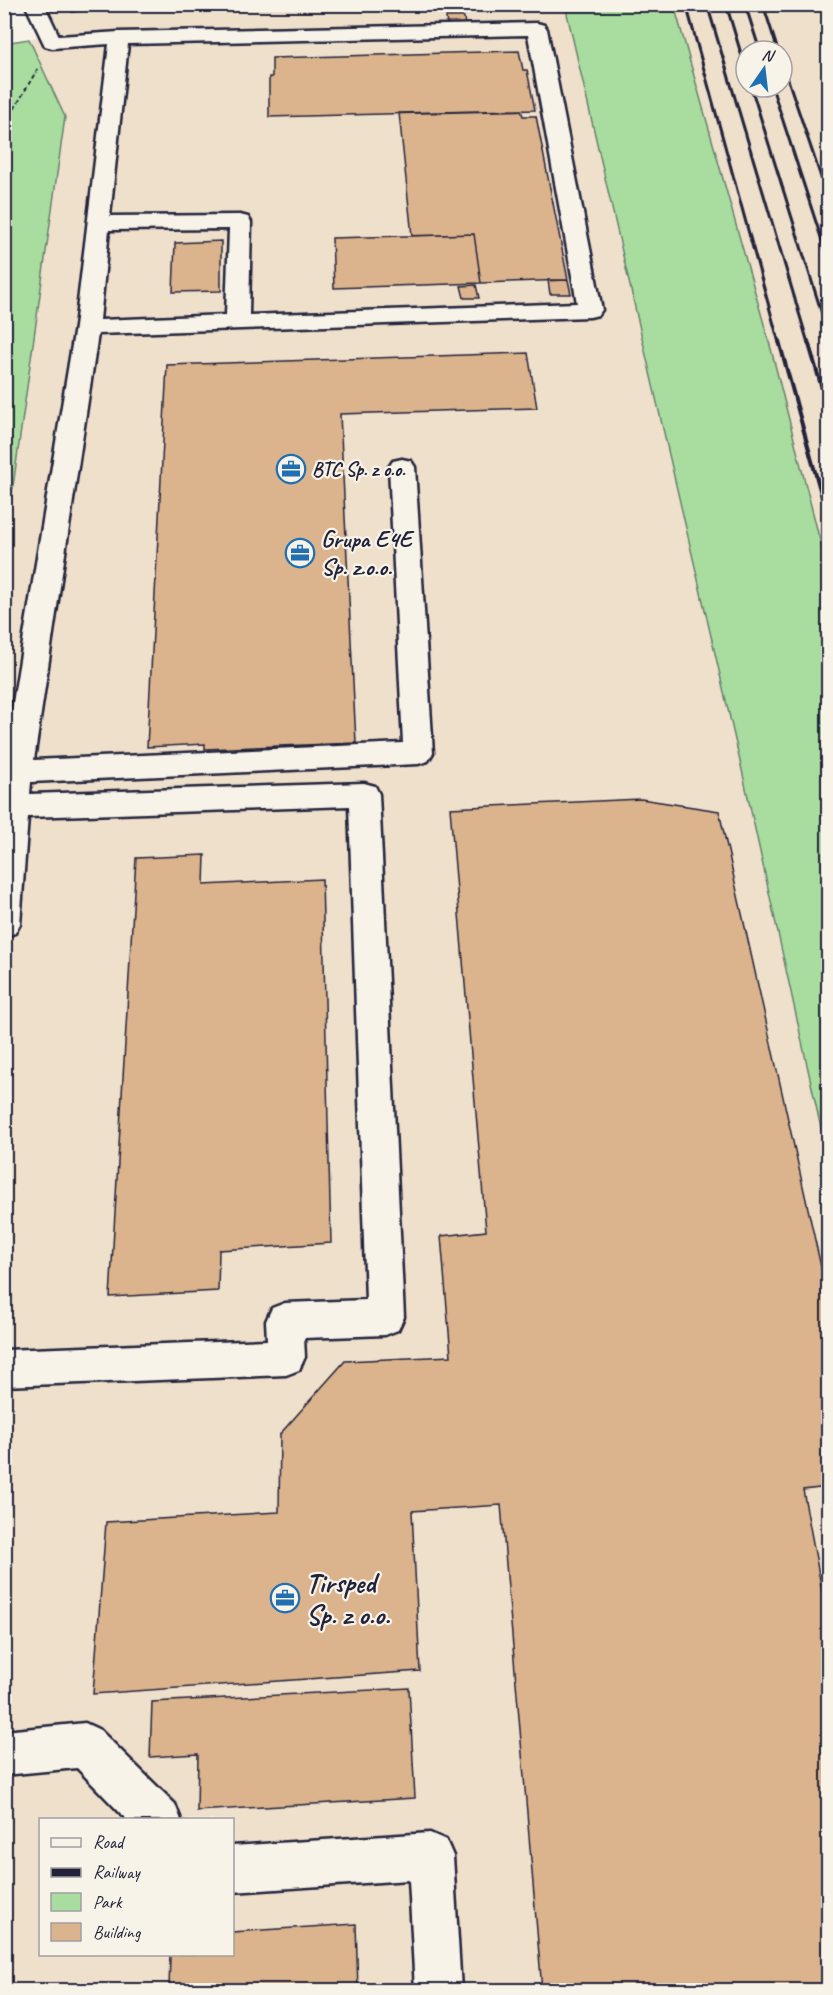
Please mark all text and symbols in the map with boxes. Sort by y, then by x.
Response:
north arrow [734,39,794,99]
text: N [760,45,778,67]
office icon: BTC Sp. z o.o. [275,453,307,485]
place label: BTC Sp. z o.o. [312,457,406,482]
place label: Grupa E4E Sp. z.o.o. [321,524,415,582]
office icon: Grupa E4E Sp. z.o.o. [284,537,316,569]
place label: Tirsped Sp. z o.o. [306,1565,390,1632]
office icon: Tirsped Sp. z o.o. [269,1582,301,1614]
legend [39,1818,234,1956]
text: Road [93,1831,126,1853]
text: Railway [93,1861,141,1883]
text: Park [93,1891,123,1913]
text: Building [93,1921,142,1943]

